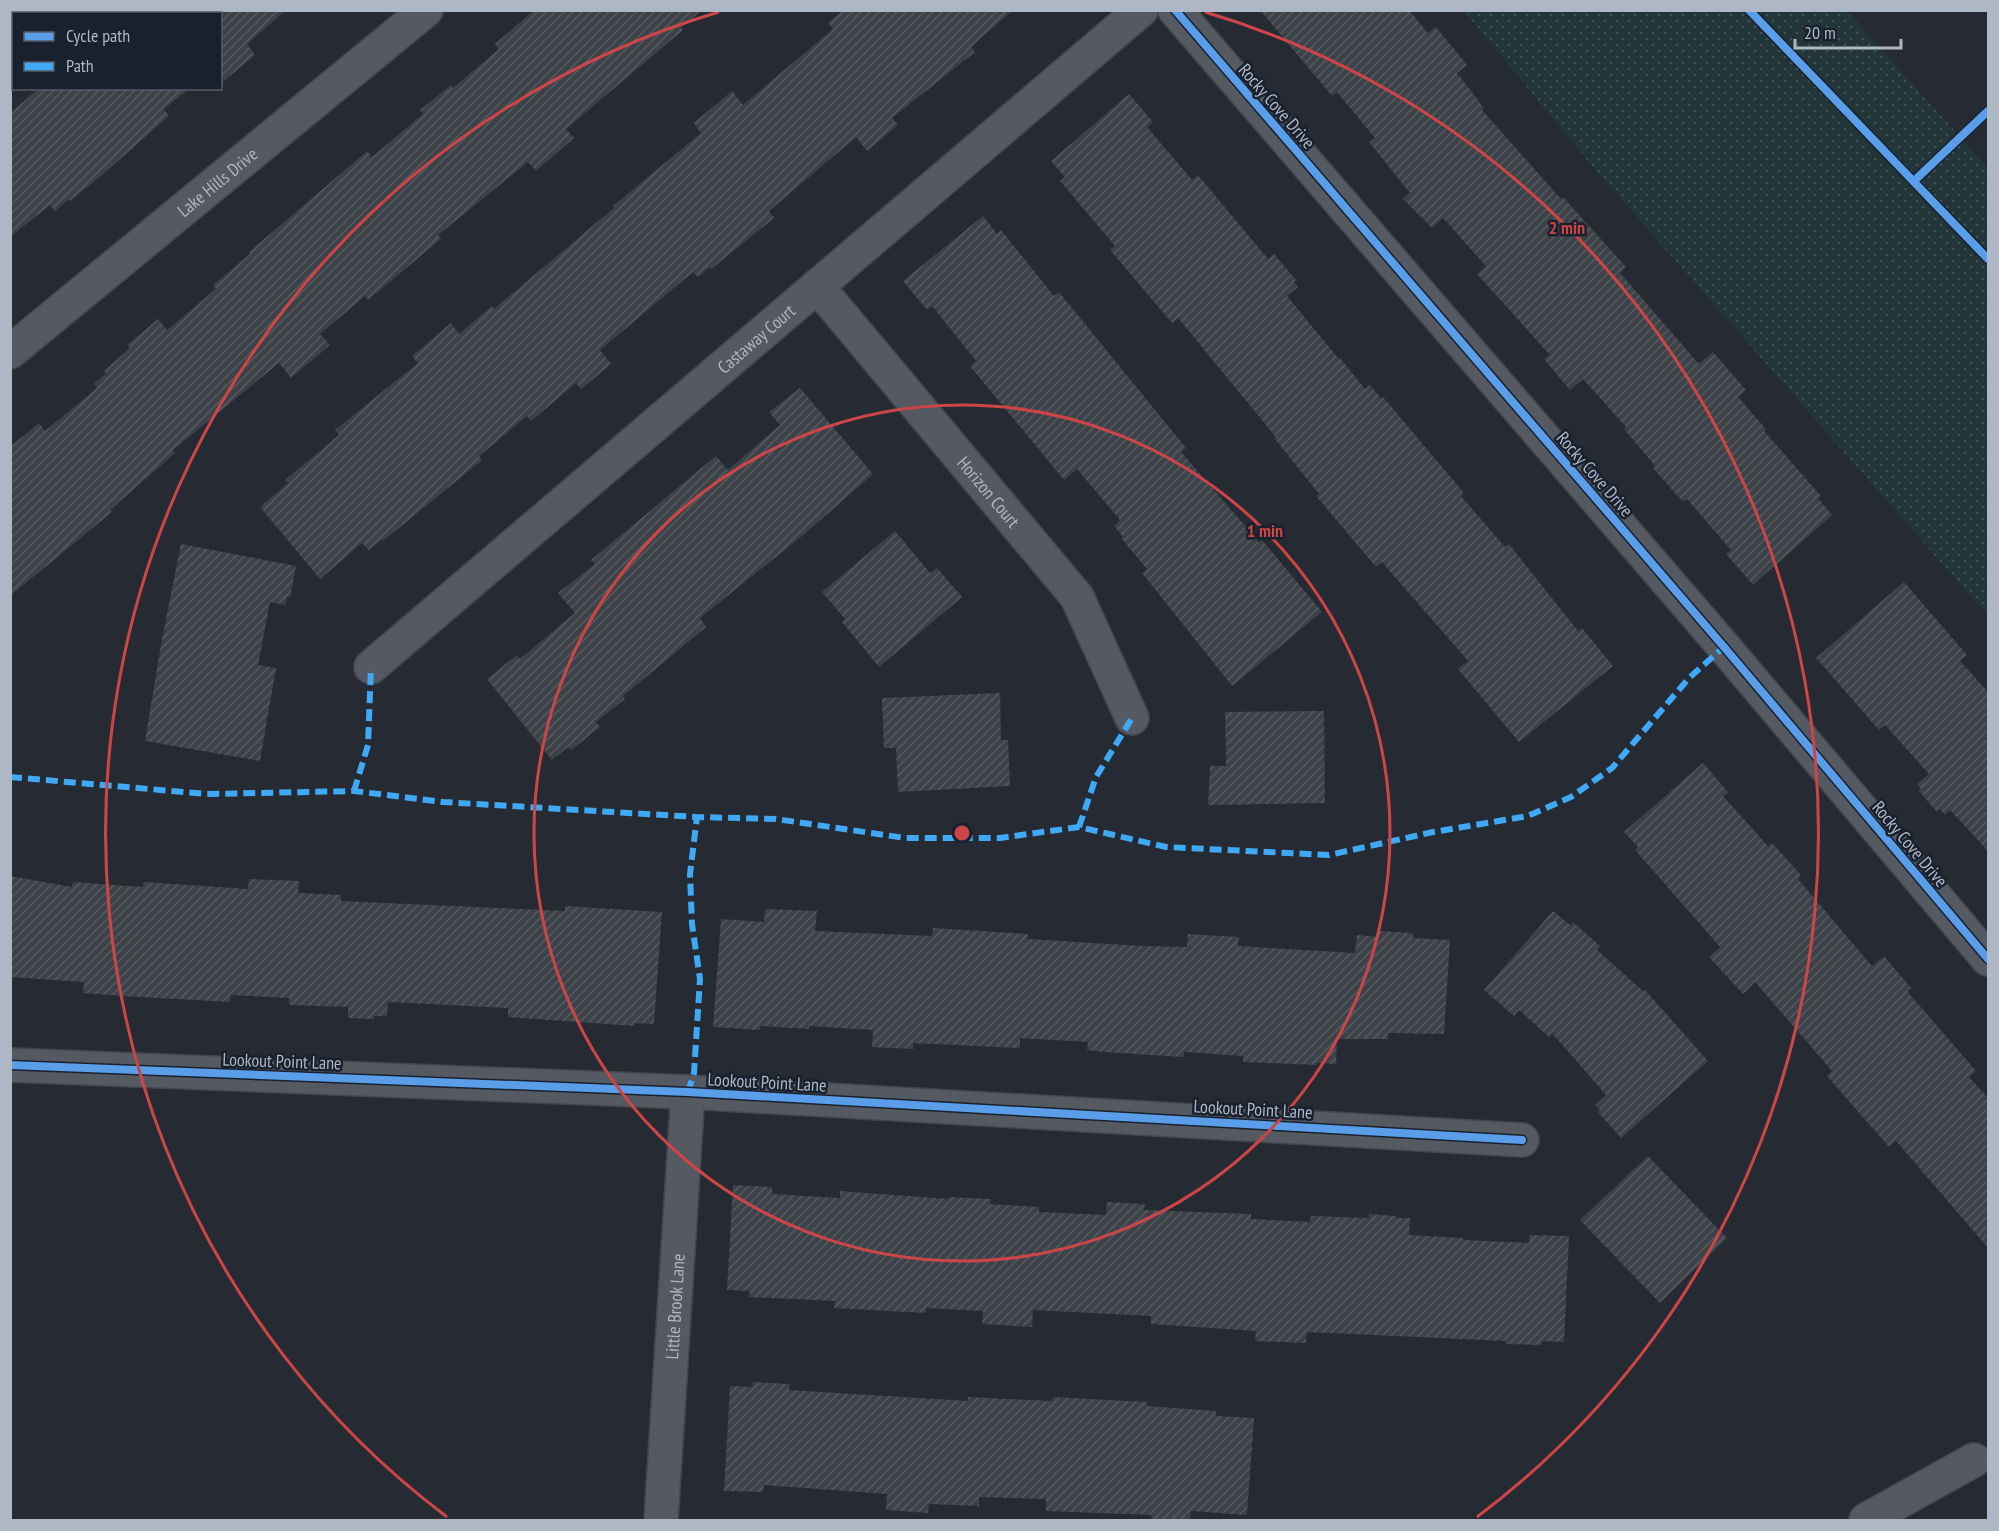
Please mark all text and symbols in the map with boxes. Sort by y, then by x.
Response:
legend [12,12,222,90]
scale bar [1795,12,1902,50]
text: 20 m [1804,21,1836,44]
text: Cycle path [66,24,130,47]
text: Path [66,54,94,77]
street label: Rocky Cove Drive [1234,59,1320,153]
street label: Lake Hills Drive [172,142,262,222]
text: 2 min [1549,216,1585,239]
street label: Castaway Court [712,299,800,378]
street label: Rocky Cove Drive [1552,427,1638,521]
street label: Horizon Court [953,451,1025,532]
text: 1 min [1247,519,1283,542]
street label: Rocky Cove Drive [1867,796,1953,892]
centre of rings [952,823,972,843]
street label: Lookout Point Lane [222,1047,342,1075]
street label: Lookout Point Lane [707,1067,827,1097]
street label: Lookout Point Lane [1193,1094,1313,1124]
street label: Little Brook Lane [660,1253,689,1360]

